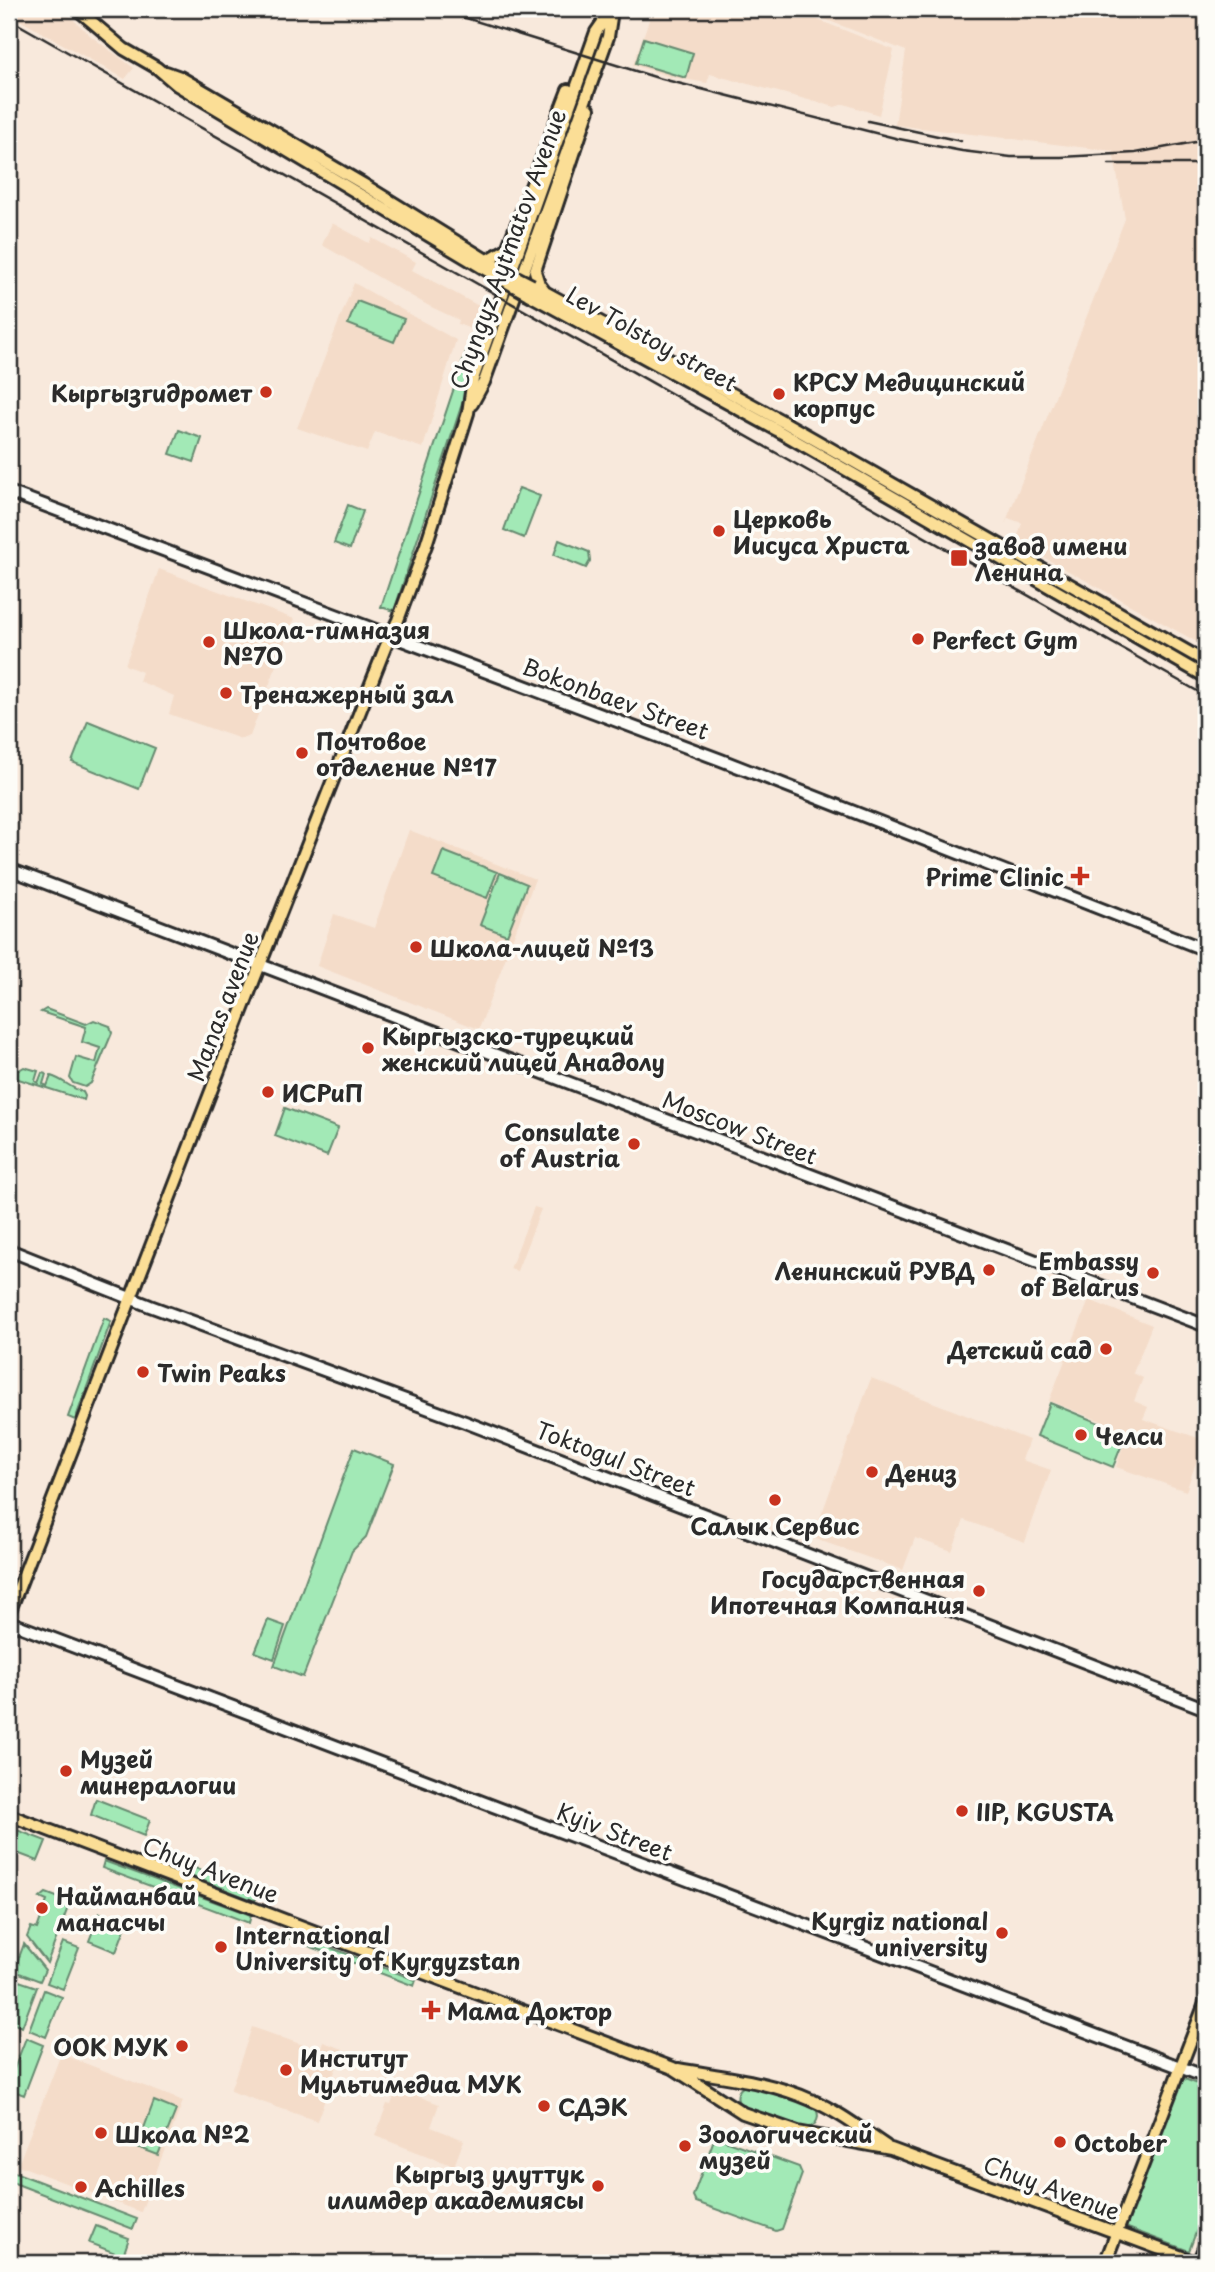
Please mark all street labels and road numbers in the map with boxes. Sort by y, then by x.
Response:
street label: Chyngyz Aytmatov Avenue [440,104,574,394]
street label: Lev Tolstoy street [560,277,744,399]
street label: Bokonbaev Street [518,648,714,748]
street label: Manas avenue [177,926,267,1086]
street label: Moscow Street [658,1081,822,1173]
street label: Toktogul Street [531,1411,701,1505]
street label: Kyiv Street [552,1793,678,1869]
street label: Chuy Avenue [138,1827,284,1911]
street label: Chuy Avenue [979,2146,1125,2228]

